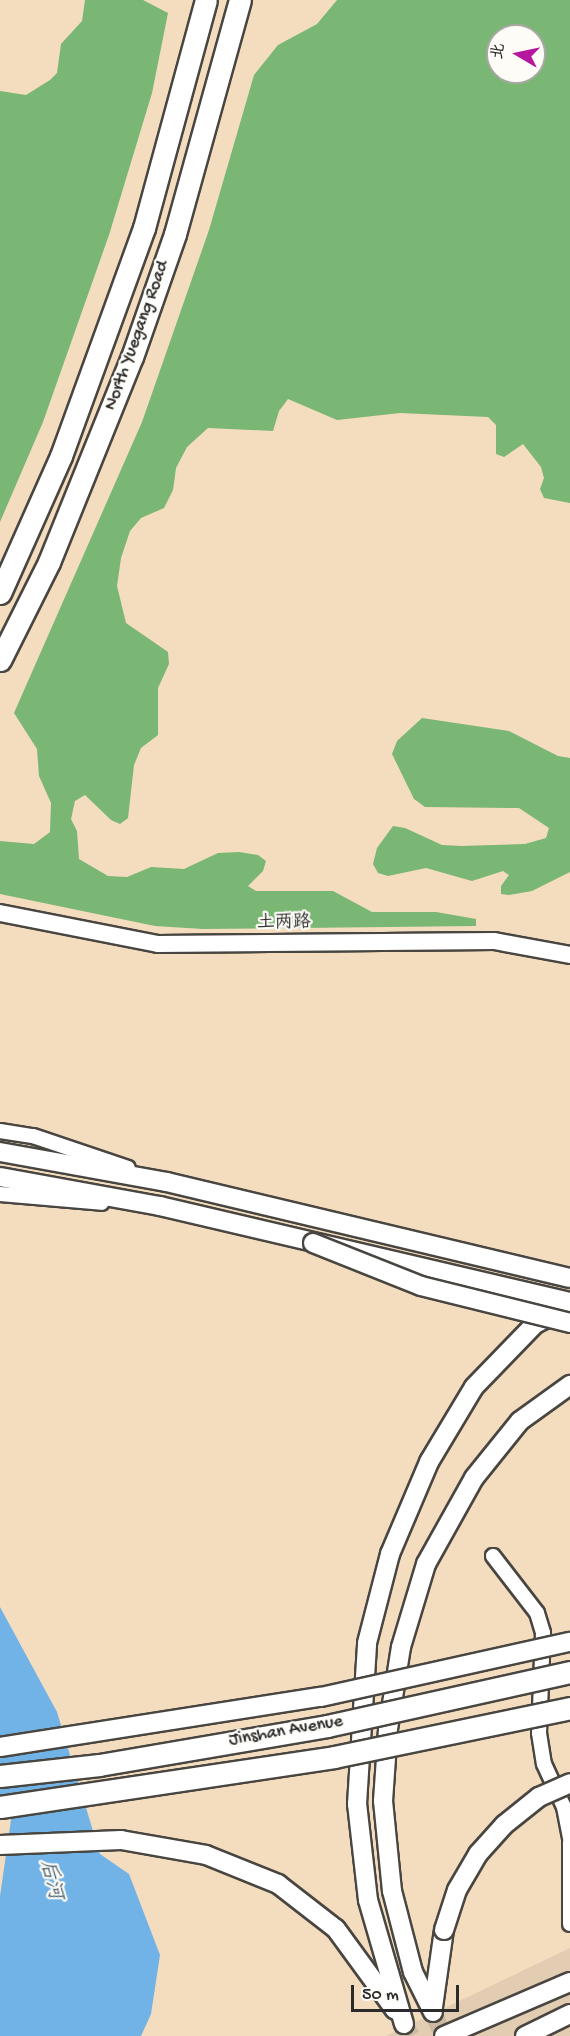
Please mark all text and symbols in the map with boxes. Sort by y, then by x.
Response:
north arrow [486,24,546,84]
text: 北 [489,42,510,61]
street label: North Yuegang Road [101,258,175,414]
street label: 土两路 [257,913,311,935]
street label: Jinshan Avenue [227,1711,345,1753]
water label: 后河 [34,1858,66,1902]
scale bar [354,1973,462,2011]
text: 50 m [362,1985,399,2006]

